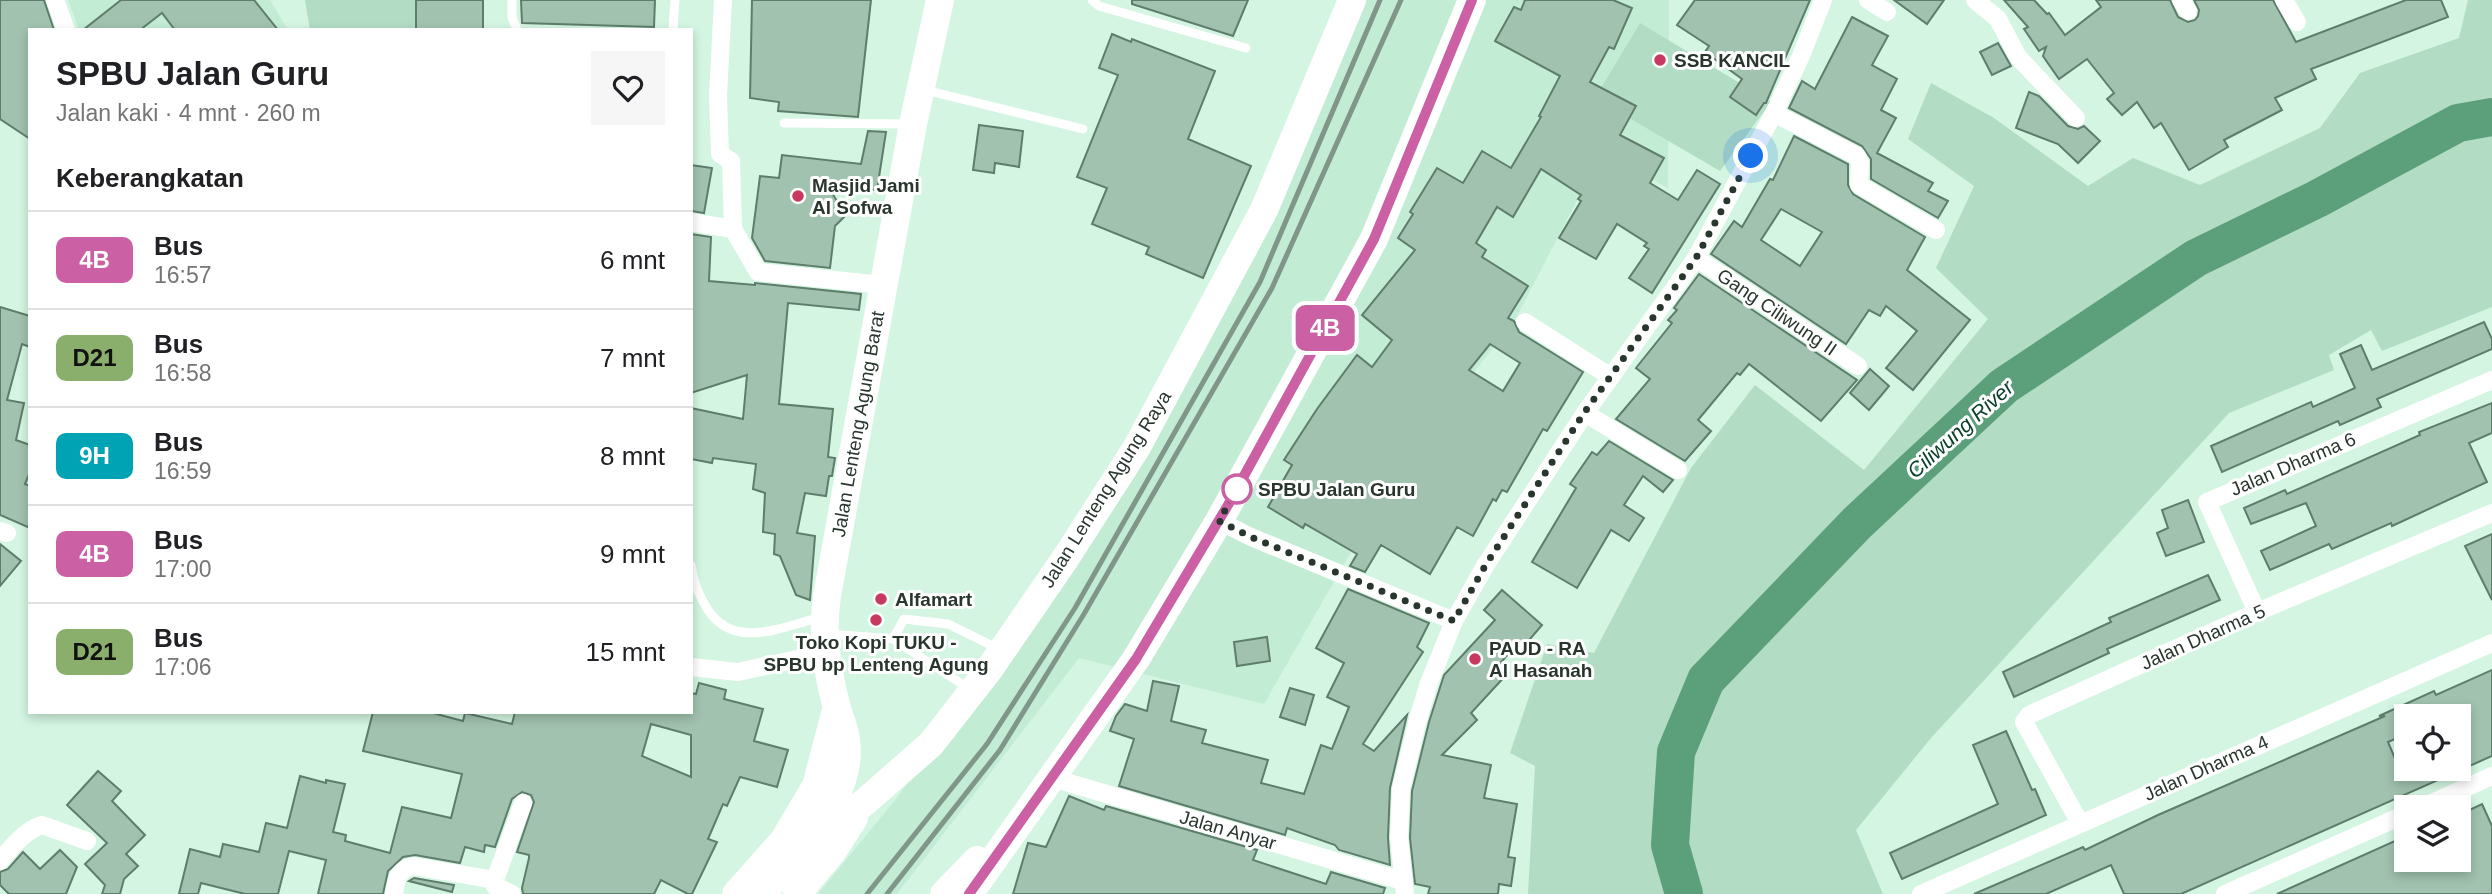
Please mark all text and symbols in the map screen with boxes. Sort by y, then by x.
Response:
place label: SSB KANCIL [1674,50,1791,71]
button: heart [591,51,665,125]
marker: SSB KANCIL [1652,52,1668,68]
text: SPBU Jalan Guru [56,55,329,92]
text: Jalan kaki · 4 mnt · 260 m [56,100,321,126]
your location [1733,138,1768,173]
text: Keberangkatan [56,163,244,193]
place label: Masjid Jami Al Sofwa [812,175,920,218]
marker: Masjid Jami Al Sofwa [790,188,806,204]
text: Bus [154,231,203,261]
text: 6 mnt [600,245,665,275]
text: 4B [79,246,110,273]
text: 16:57 [154,262,212,288]
street label: Gang Ciliwung II [1713,264,1841,360]
line badge: 4B [1294,305,1356,351]
street label: Jalan Lenteng Agung Barat [828,309,888,539]
text: 4B [1310,314,1340,341]
text: Bus [154,329,203,359]
text: 7 mnt [600,343,665,373]
text: D21 [72,344,117,371]
text: 16:58 [154,360,212,386]
water label: Ciliwung River [1902,375,2018,482]
street label: Jalan Lenteng Agung Raya [1037,386,1176,591]
text: Bus [154,427,203,457]
street label: Jalan Dharma 6 [2227,428,2359,500]
text: 8 mnt [600,441,665,471]
text: 9H [79,442,110,469]
text: 16:59 [154,458,212,484]
marker: SPBU Jalan Guru [1222,474,1252,504]
place label: SPBU Jalan Guru [1258,479,1415,500]
text: Bus [154,525,203,555]
text: 9 mnt [600,539,665,569]
text: 4B [79,540,110,567]
text: 17:00 [154,556,212,582]
place label: Alfamart [895,589,973,610]
marker: Alfamart [873,591,889,607]
street label: Jalan Dharma 5 [2137,600,2269,674]
marker: Toko Kopi TUKU - SPBU bp Lenteng Agung [868,612,884,628]
text: Bus [154,623,203,653]
place label: Toko Kopi TUKU - SPBU bp Lenteng Agung [763,632,989,675]
text: 15 mnt [586,637,665,667]
text: D21 [72,638,117,665]
place label: PAUD - RA Al Hasanah [1489,638,1592,681]
marker: PAUD - RA Al Hasanah [1467,651,1483,667]
text: 17:06 [154,654,212,680]
map controls [2394,704,2471,872]
button: locate [2394,704,2471,781]
street label: Jalan Dharma 4 [2140,731,2272,805]
button: layers [2394,795,2471,872]
street label: Jalan Anyar [1177,806,1279,854]

